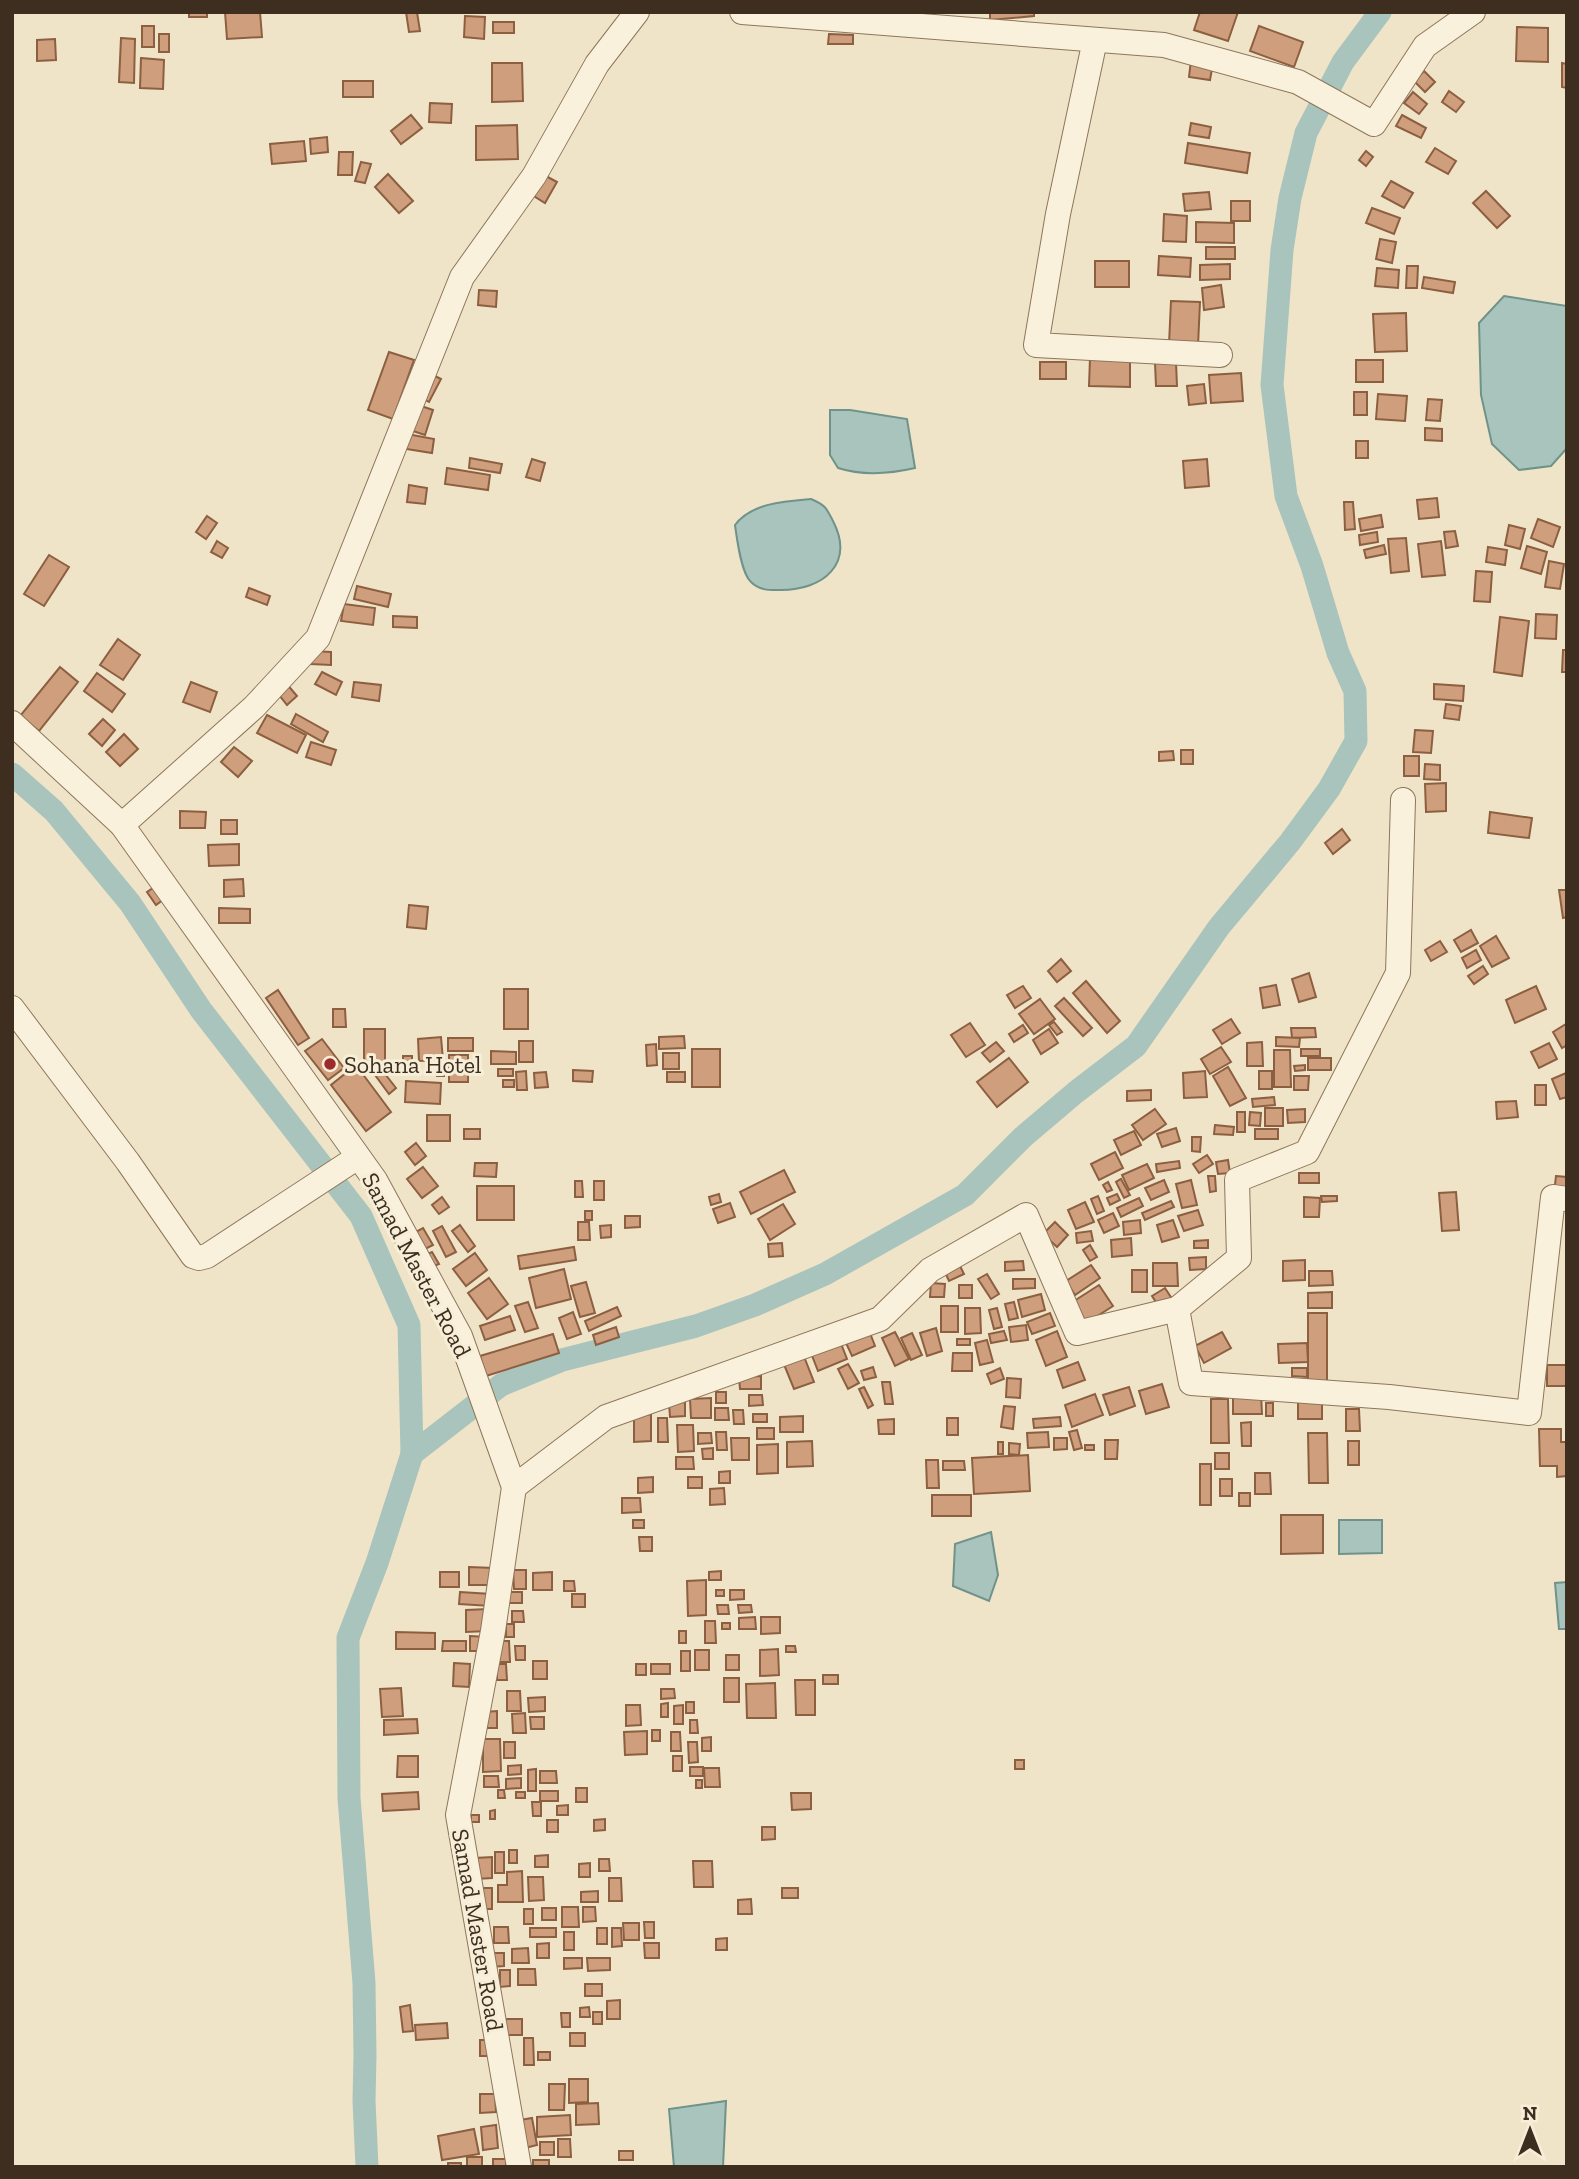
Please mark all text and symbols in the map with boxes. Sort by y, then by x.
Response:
place label: Sohana Hotel [344,1050,481,1079]
marker: Sohana Hotel [322,1056,338,1072]
street label: Samad Master Road [356,1168,478,1362]
street label: Samad Master Road [446,1826,510,2034]
north arrow [1495,2095,1565,2165]
text: N [1523,2102,1537,2125]

